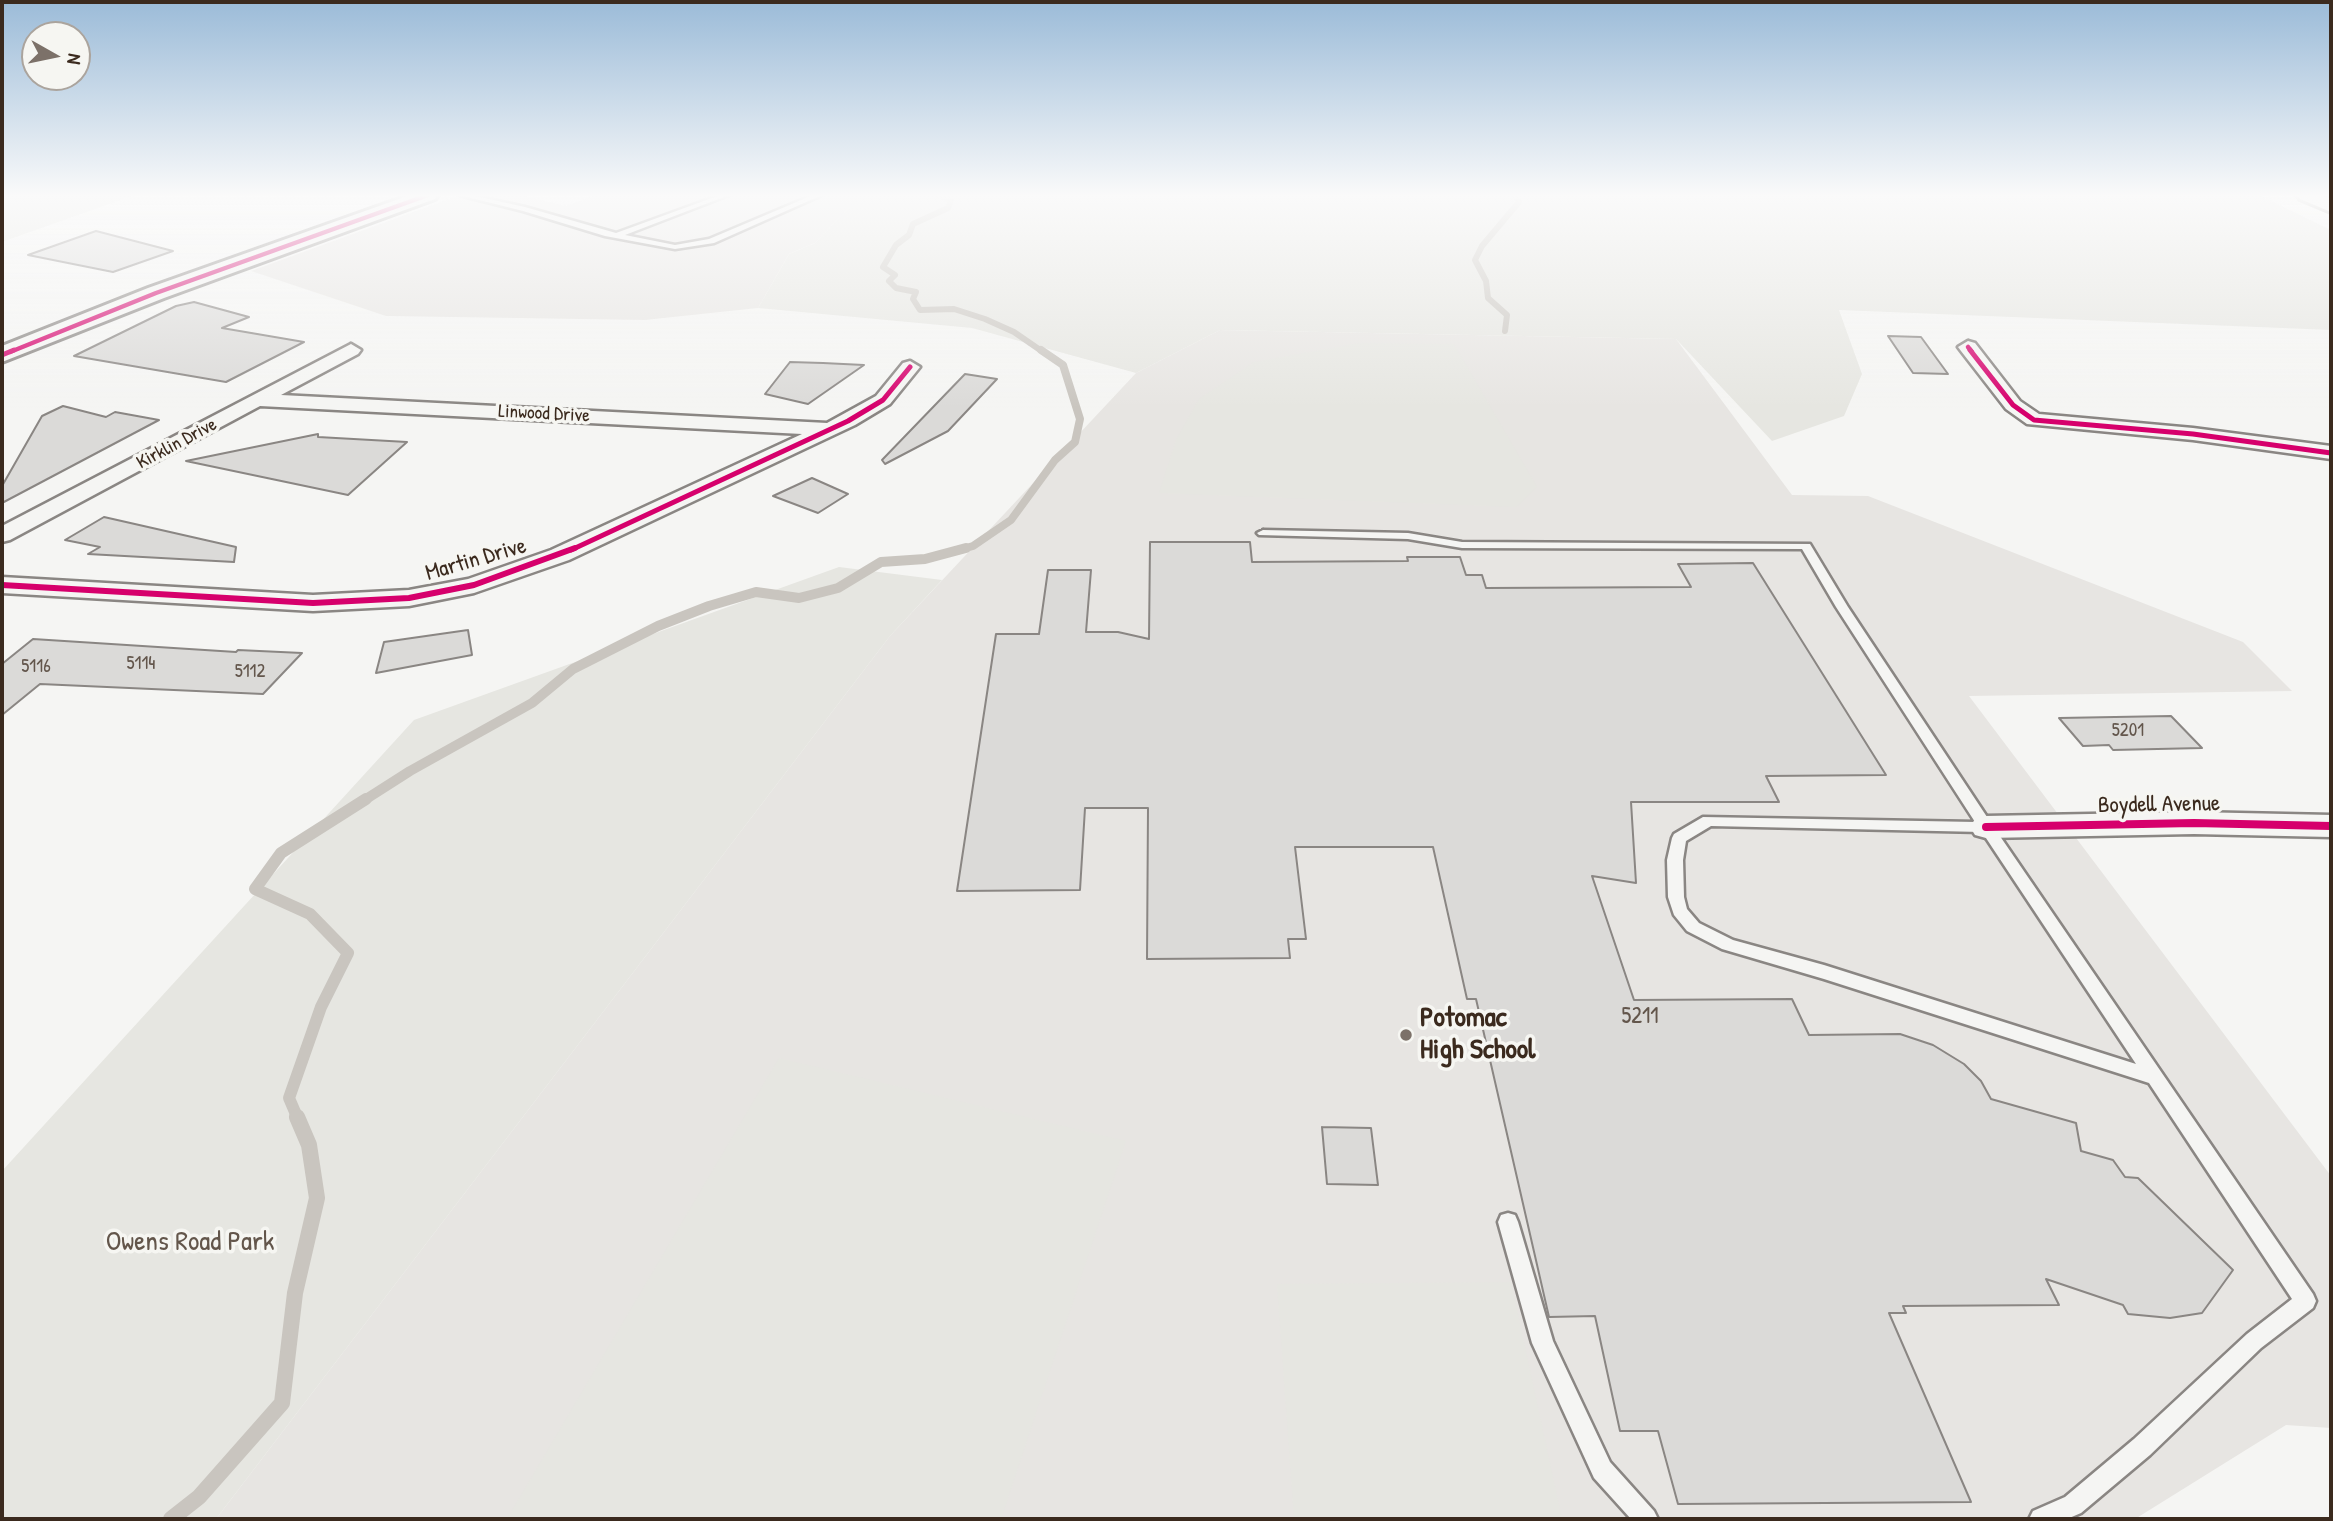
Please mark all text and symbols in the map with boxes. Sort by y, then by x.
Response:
north arrow [21,21,91,91]
text: N [61,52,88,66]
street label: Linwood Drive [498,400,590,428]
street label: Kirklin Drive [133,413,221,475]
street label: Martin Drive [422,532,530,588]
house number: 5114 [127,653,155,675]
house number: 5116 [21,656,51,678]
house number: 5112 [235,661,265,683]
house number: 5201 [2112,720,2144,742]
street label: Boydell Avenue [2098,790,2220,820]
place label: Potomac High School [1420,1002,1536,1068]
house number: 5211 [1621,1003,1659,1031]
marker: Potomac High School [1398,1027,1414,1043]
park label: Owens Road Park [106,1226,274,1260]

